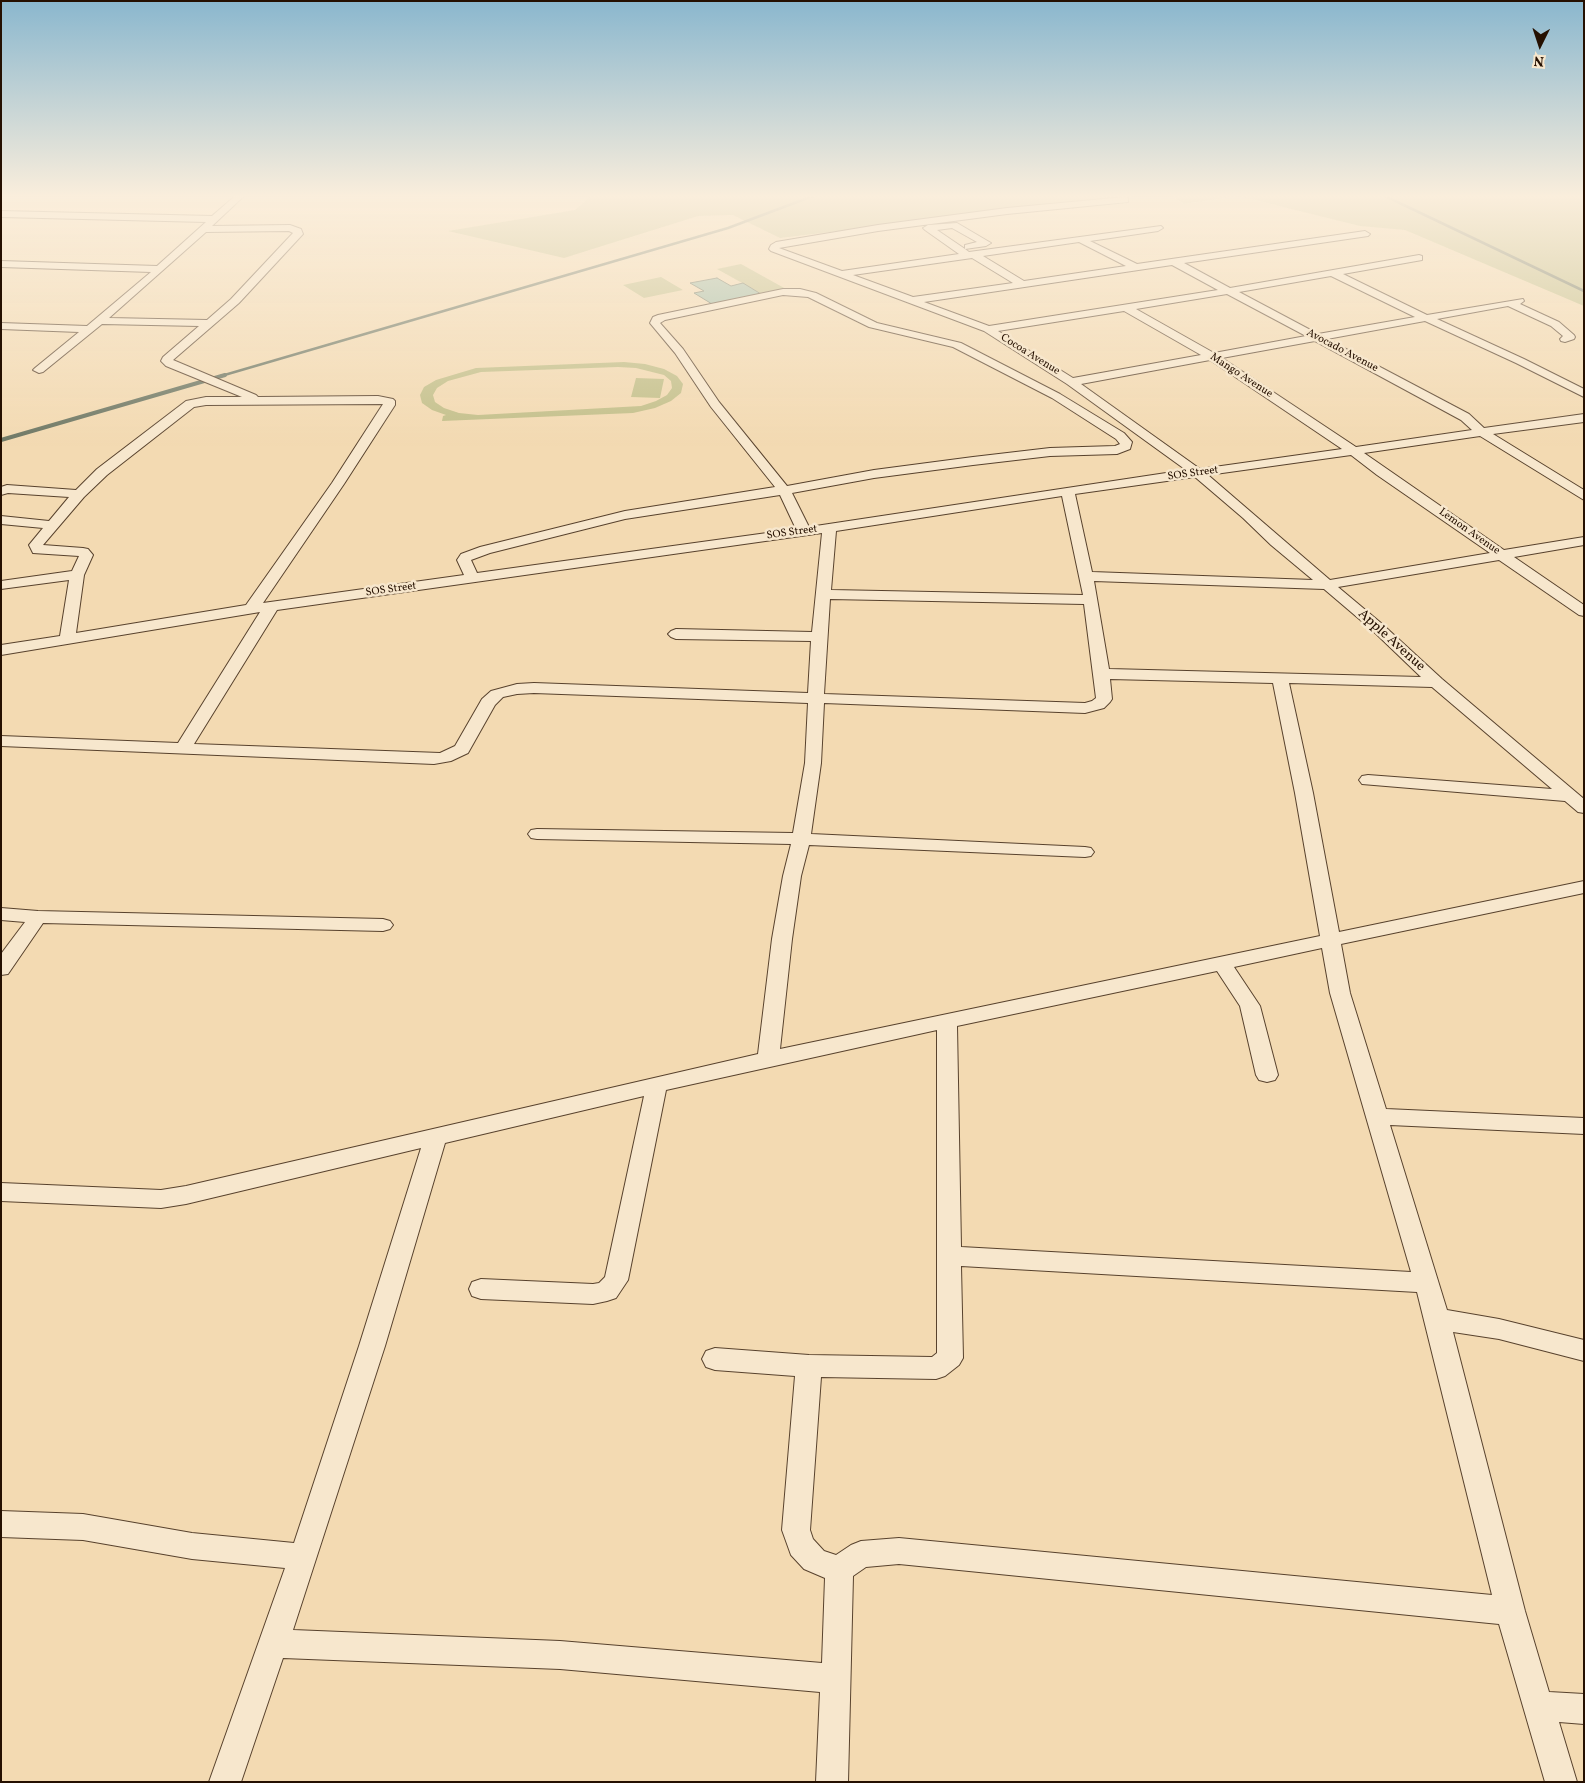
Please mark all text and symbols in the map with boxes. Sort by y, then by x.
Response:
north arrow [1515,20,1565,70]
text: N [1533,51,1545,70]
street label: Avocado Avenue [1304,327,1380,375]
street label: Cocoa Avenue [998,332,1062,378]
street label: Mango Avenue [1207,351,1275,401]
street label: SOS Street [1167,464,1219,484]
street label: Lemon Avenue [1436,506,1502,558]
street label: SOS Street [766,523,818,543]
street label: SOS Street [365,580,417,600]
street label: Apple Avenue [1354,606,1428,676]

